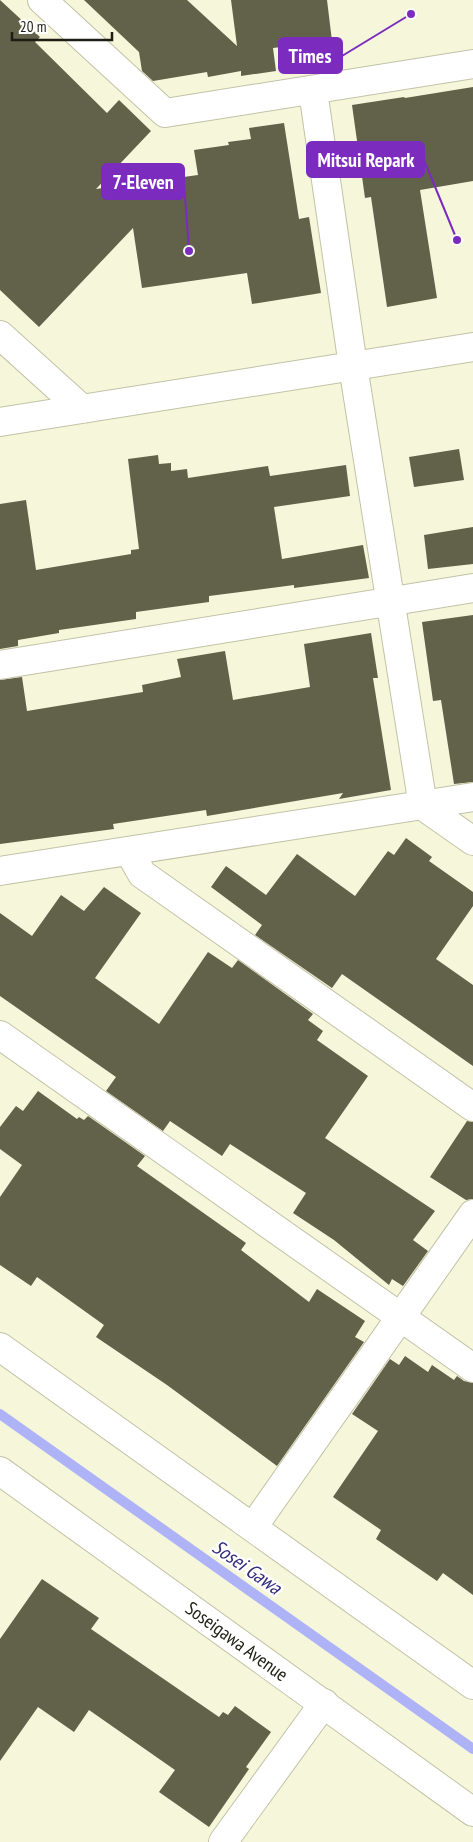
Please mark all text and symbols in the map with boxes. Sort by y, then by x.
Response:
scale bar [12,10,112,42]
text: 20 m [20,17,46,36]
callout: Times [279,38,342,73]
text: Times [289,43,331,69]
callout: Mitsui Repark [307,142,424,177]
text: Mitsui Repark [317,147,415,173]
callout: 7-Eleven [102,164,184,199]
text: 7-Eleven [112,169,174,195]
water label: Sosei Gawa [207,1534,287,1601]
street label: Soseigawa Avenue [181,1596,293,1686]

